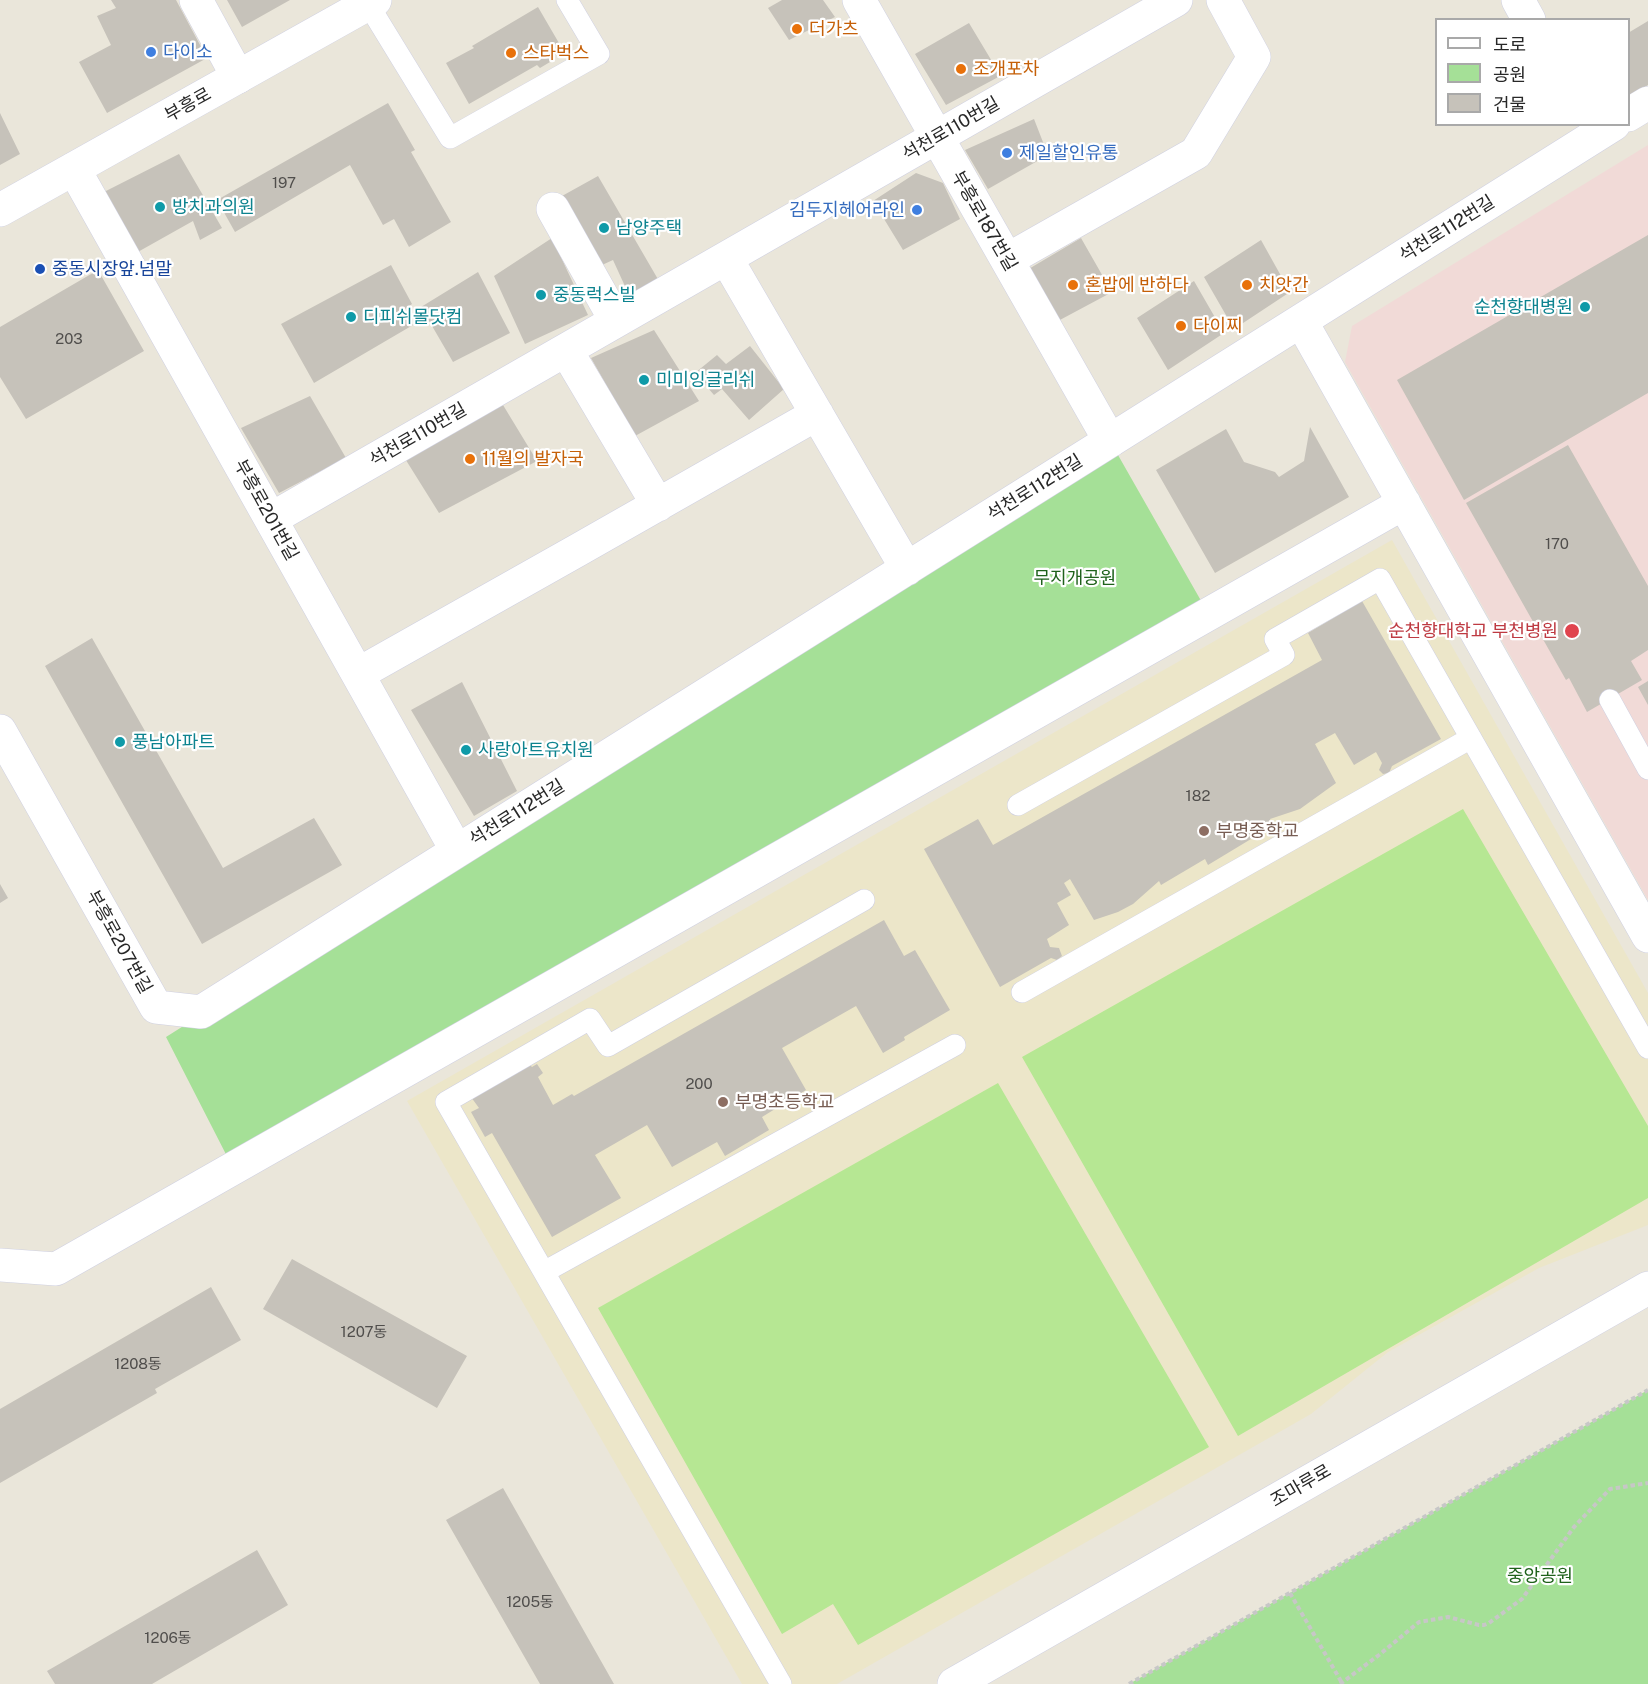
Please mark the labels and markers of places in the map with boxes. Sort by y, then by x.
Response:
place label: 더가츠 [809,18,859,40]
marker: 더가츠 [790,22,804,36]
place label: 다이소 [163,41,213,63]
place label: 스타벅스 [523,42,589,64]
marker: 다이소 [144,45,158,59]
marker: 스타벅스 [504,46,518,60]
place label: 조개포차 [973,58,1039,80]
marker: 조개포차 [954,62,968,76]
place label: 제일할인유통 [1019,142,1118,164]
marker: 제일할인유통 [1000,146,1014,160]
place label: 방치과의원 [172,196,255,218]
place label: 김두지헤어라인 [789,199,905,221]
marker: 방치과의원 [153,200,167,214]
marker: 김두지헤어라인 [910,203,924,217]
place label: 남양주택 [616,217,682,239]
marker: 남양주택 [597,221,611,235]
place label: 중동시장앞.넘말 [52,258,172,280]
marker: 중동시장앞.넘말 [33,262,47,276]
place label: 혼밥에 반하다 [1085,274,1189,296]
place label: 치앗간 [1259,274,1309,296]
marker: 혼밥에 반하다 [1066,278,1080,292]
marker: 치앗간 [1240,278,1254,292]
place label: 중동럭스빌 [553,284,636,306]
marker: 중동럭스빌 [534,288,548,302]
place label: 순천향대병원 [1474,296,1573,318]
marker: 순천향대병원 [1578,300,1592,314]
place label: 디피쉬몰닷컴 [363,306,462,328]
marker: 디피쉬몰닷컴 [344,310,358,324]
place label: 다이찌 [1193,315,1243,337]
marker: 다이찌 [1174,319,1188,333]
place label: 미미잉글리쉬 [656,369,755,391]
marker: 미미잉글리쉬 [637,373,651,387]
place label: 11월의 발자국 [482,448,584,470]
marker: 11월의 발자국 [463,452,477,466]
place label: 순천향대학교 부천병원 [1388,620,1558,642]
marker: 순천향대학교 부천병원 [1563,622,1581,640]
place label: 풍남아파트 [132,731,215,753]
marker: 풍남아파트 [113,735,127,749]
place label: 사랑아트유치원 [478,739,594,761]
marker: 사랑아트유치원 [459,743,473,757]
place label: 부명중학교 [1216,820,1299,842]
marker: 부명중학교 [1197,824,1211,838]
place label: 부명초등학교 [735,1091,834,1113]
marker: 부명초등학교 [716,1095,730,1109]

